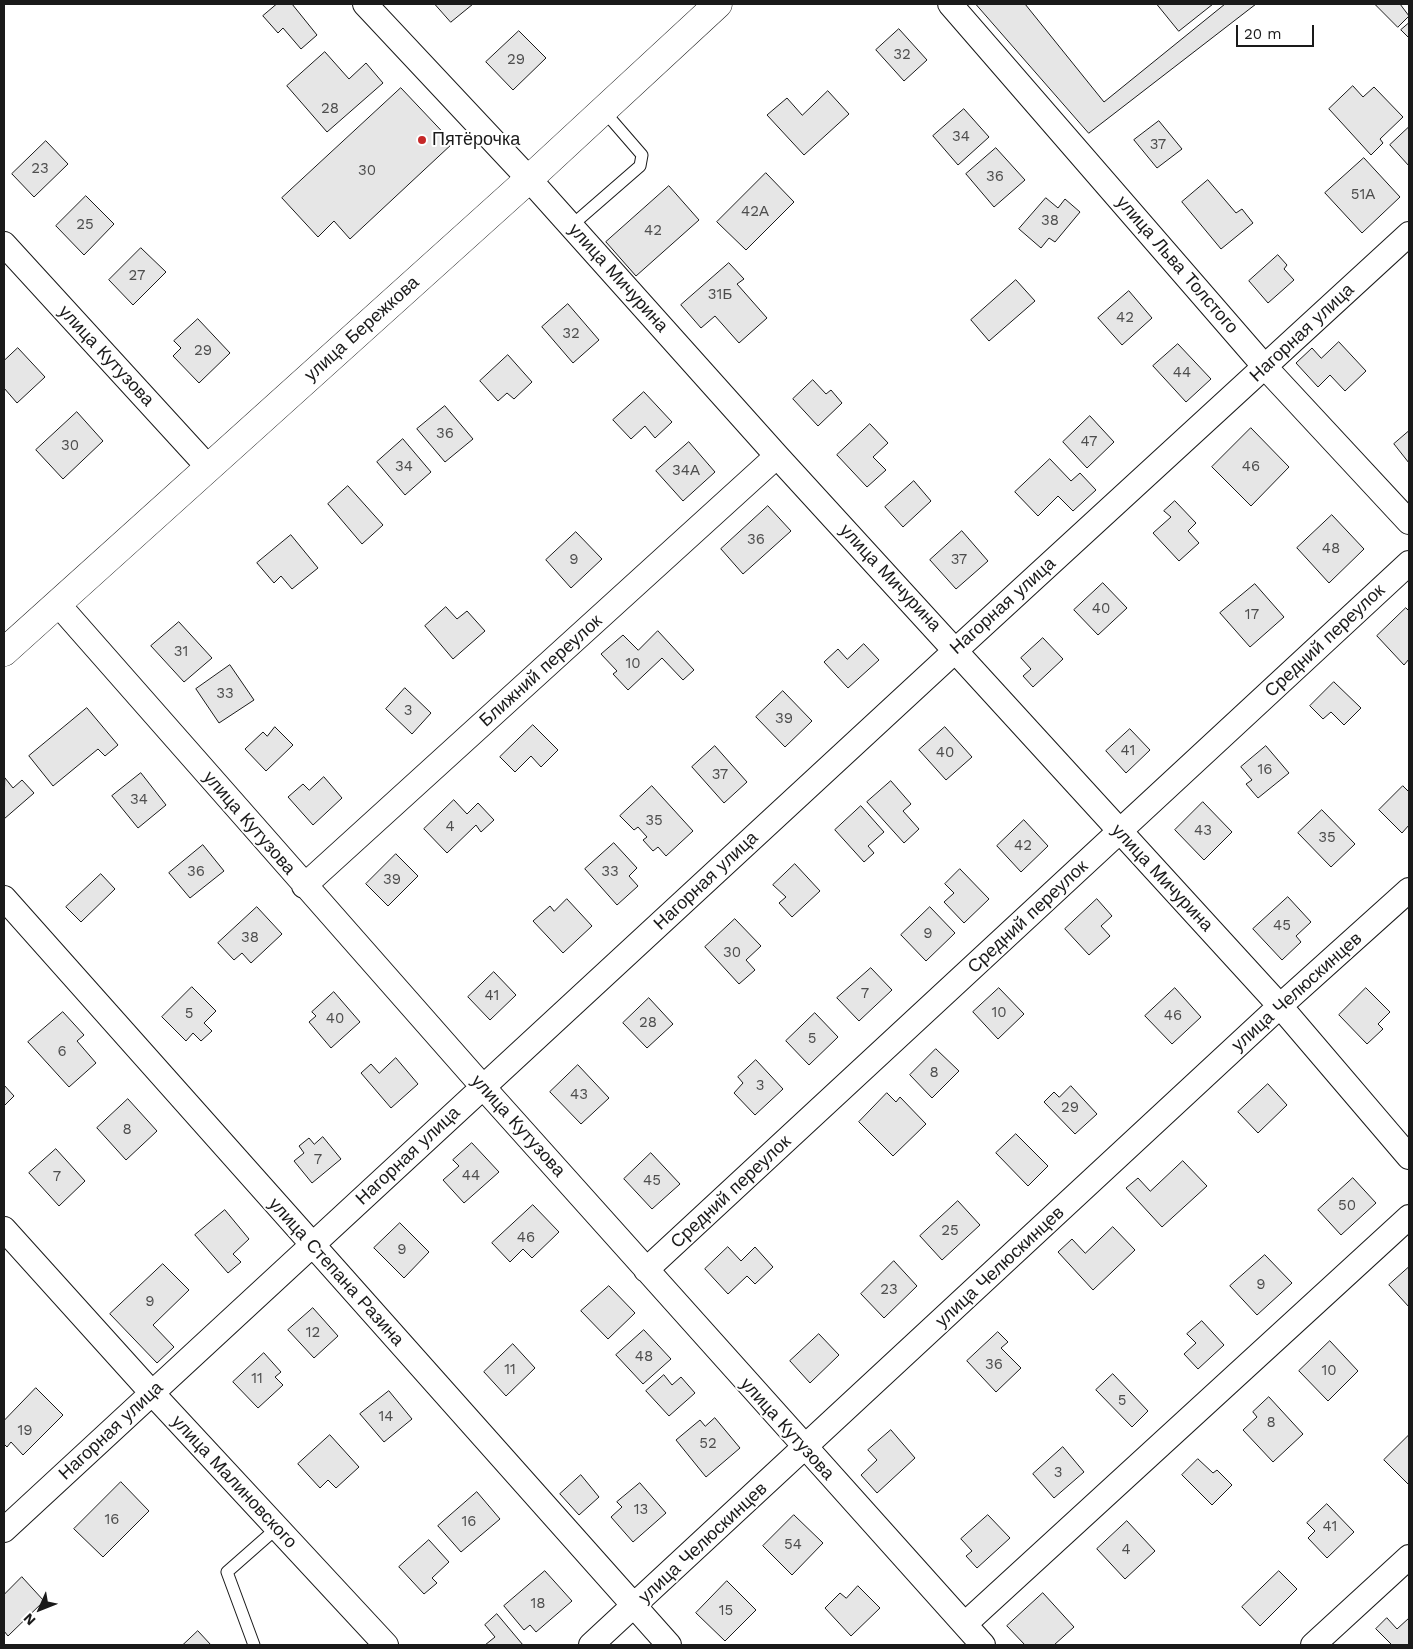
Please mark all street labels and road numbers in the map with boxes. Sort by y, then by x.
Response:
street label: улица Льва Толстого [1111,192,1243,338]
street label: улица Мичурина [564,219,672,337]
street label: улица Бережкова [300,272,424,386]
street label: Нагорная улица [1245,279,1359,387]
street label: улица Кутузова [54,301,158,411]
street label: улица Мичурина [835,520,945,636]
street label: Нагорная улица [946,553,1060,659]
street label: Средний переулок [1261,580,1389,702]
street label: Ближний переулок [475,610,607,732]
street label: улица Кутузова [198,767,300,879]
street label: улица Мичурина [1107,820,1217,936]
street label: Нагорная улица [649,827,763,935]
street label: Средний переулок [964,856,1092,978]
street label: улица Челюскинцев [1228,928,1366,1056]
street label: улица Кутузова [466,1070,570,1182]
street label: Нагорная улица [351,1102,465,1210]
street label: Средний переулок [667,1131,795,1253]
street label: улица Степана Разина [264,1193,408,1351]
street label: улица Челюскинцев [931,1202,1069,1332]
street label: улица Кутузова [735,1373,839,1485]
street label: Нагорная улица [54,1377,168,1485]
street label: улица Малиновского [167,1411,301,1553]
street label: улица Челюскинцев [634,1478,772,1608]

